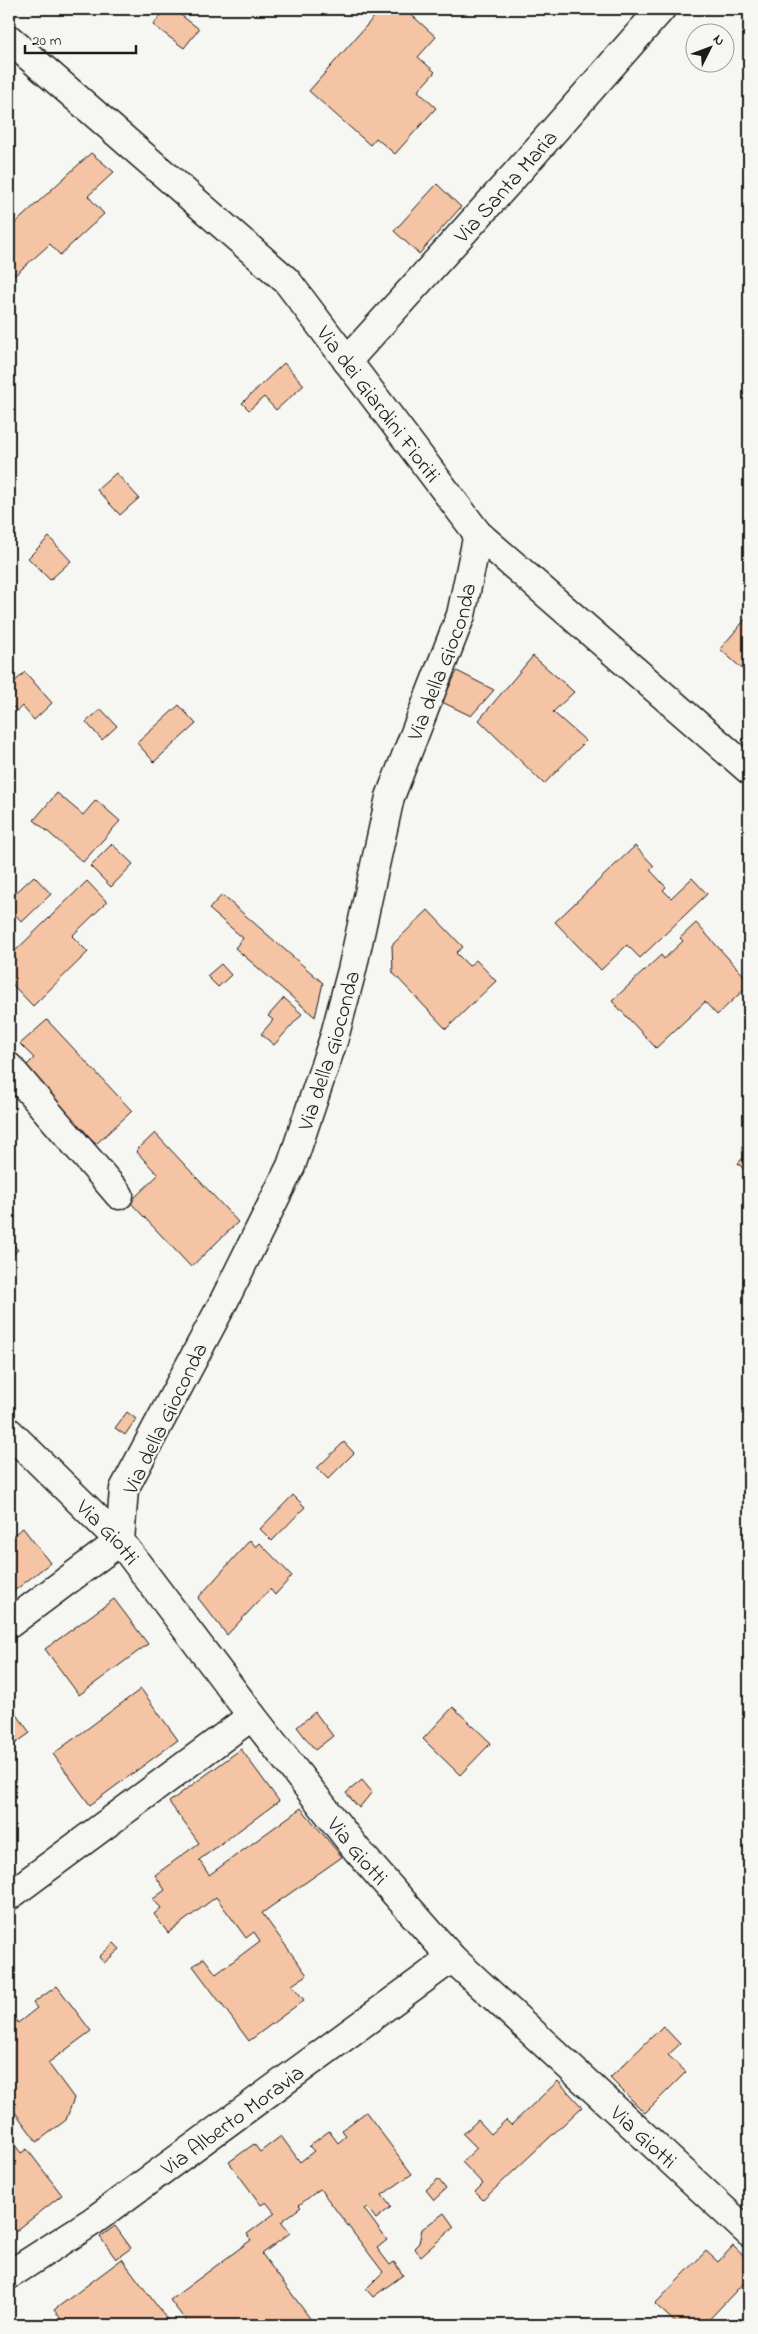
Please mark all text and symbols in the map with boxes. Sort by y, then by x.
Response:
scale bar [25,22,136,54]
north arrow [686,22,736,72]
text: 20 m [32,30,62,52]
text: N [708,30,730,51]
street label: Via Santa Maria [447,124,567,252]
street label: Via dei Giardini Fioriti [307,319,447,491]
street label: Via della Gioconda [400,581,486,747]
street label: Via della Gioconda [291,968,370,1136]
street label: Via della Gioconda [116,1338,217,1501]
street label: Via Giotti [67,1492,146,1573]
street label: Via Giotti [317,1810,394,1894]
street label: Via Alberto Moravia [155,2058,312,2186]
street label: Via Giotti [601,2098,683,2178]

